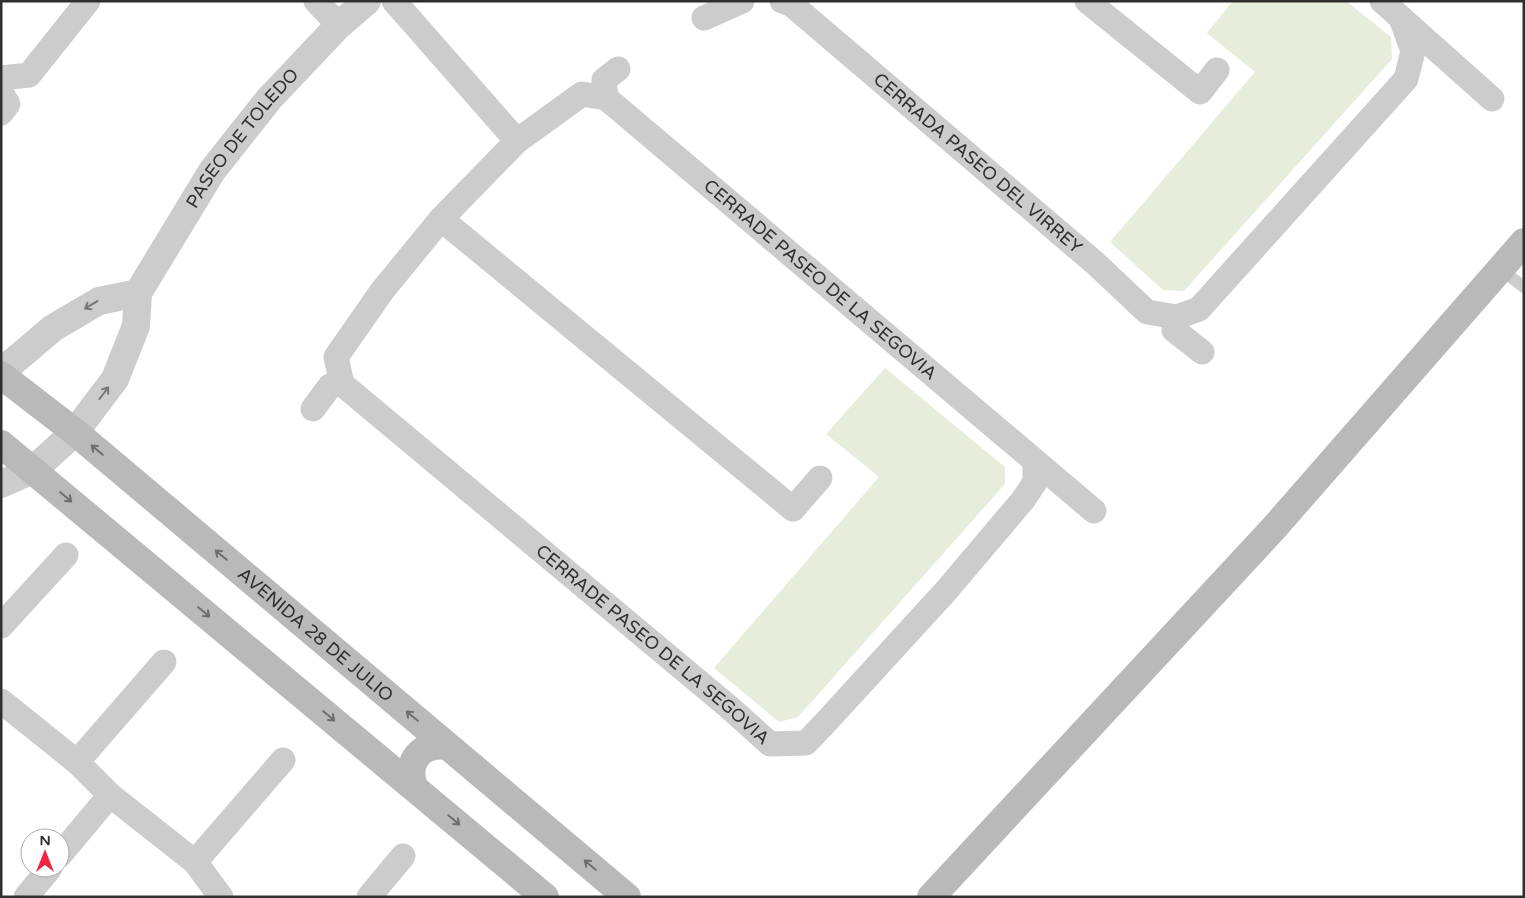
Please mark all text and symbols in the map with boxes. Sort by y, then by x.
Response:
street label: PASEO DE TOLEDO [181,64,303,212]
street label: CERRADA PASEO DEL VIRREY [869,68,1087,259]
street label: CERRADE PASEO DE LA SEGOVIA [699,175,942,384]
one-way arrow [84,301,98,311]
one-way arrow [99,387,110,400]
one-way arrow [90,444,103,456]
one-way arrow [59,492,72,503]
street label: CERRADE PASEO DE LA SEGOVIA [532,540,774,749]
one-way arrow [214,549,227,560]
street label: AVENIDA 28 DE JULIO [233,563,398,706]
one-way arrow [198,607,211,618]
one-way arrow [322,711,335,722]
one-way arrow [405,711,418,722]
one-way arrow [447,815,460,826]
north arrow [20,828,70,878]
text: N [39,832,51,849]
one-way arrow [584,860,597,871]

